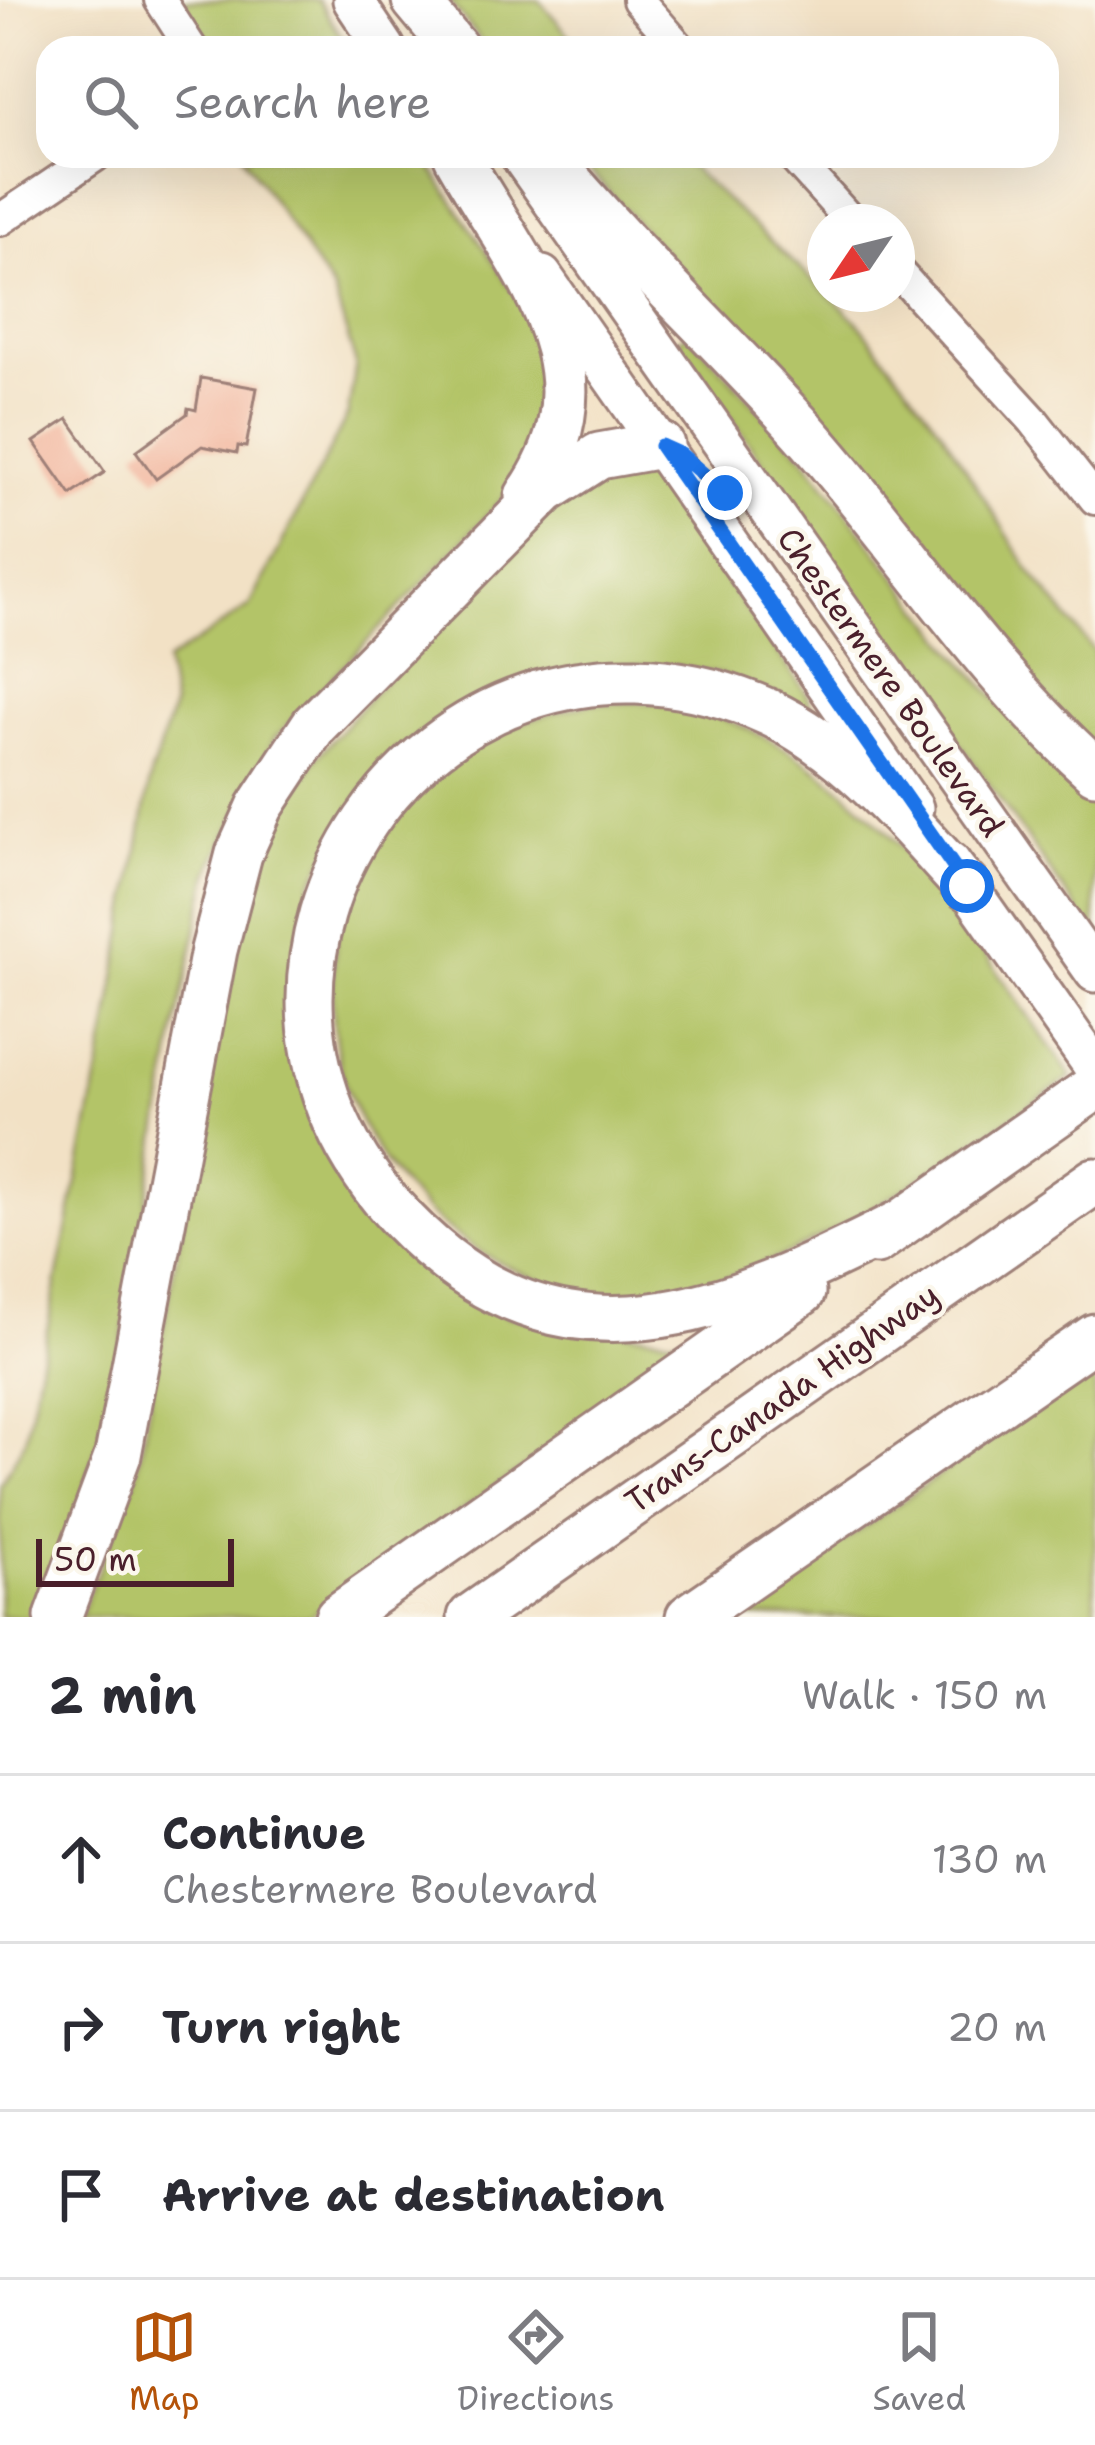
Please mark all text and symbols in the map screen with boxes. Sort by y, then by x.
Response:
search box [36,36,1059,168]
icon: search [78,69,144,135]
text: Search here [174,72,431,132]
north arrow [807,204,915,312]
route end [698,466,752,520]
street label: Chestermere Boulevard [767,518,1015,846]
route start [940,859,994,913]
street label: Trans-Canada Highway [616,1272,948,1524]
scale bar [36,1533,234,1586]
text: 50 m [54,1537,137,1582]
text: 2 min [48,1661,197,1729]
text: Walk · 150 m [802,1669,1047,1721]
text: Continue [162,1803,366,1863]
icon: ahead [48,1826,114,1892]
text: 130 m [932,1833,1047,1885]
text: Chestermere Boulevard [162,1863,597,1915]
icon: right [48,1994,114,2060]
text: Turn right [162,1997,401,2057]
text: 20 m [947,2001,1047,2053]
icon: arrive [48,2162,114,2228]
text: Arrive at destination [162,2165,665,2225]
tab: Map [129,2304,200,2421]
tab: Directions [457,2304,615,2421]
tab: Saved [872,2304,966,2421]

